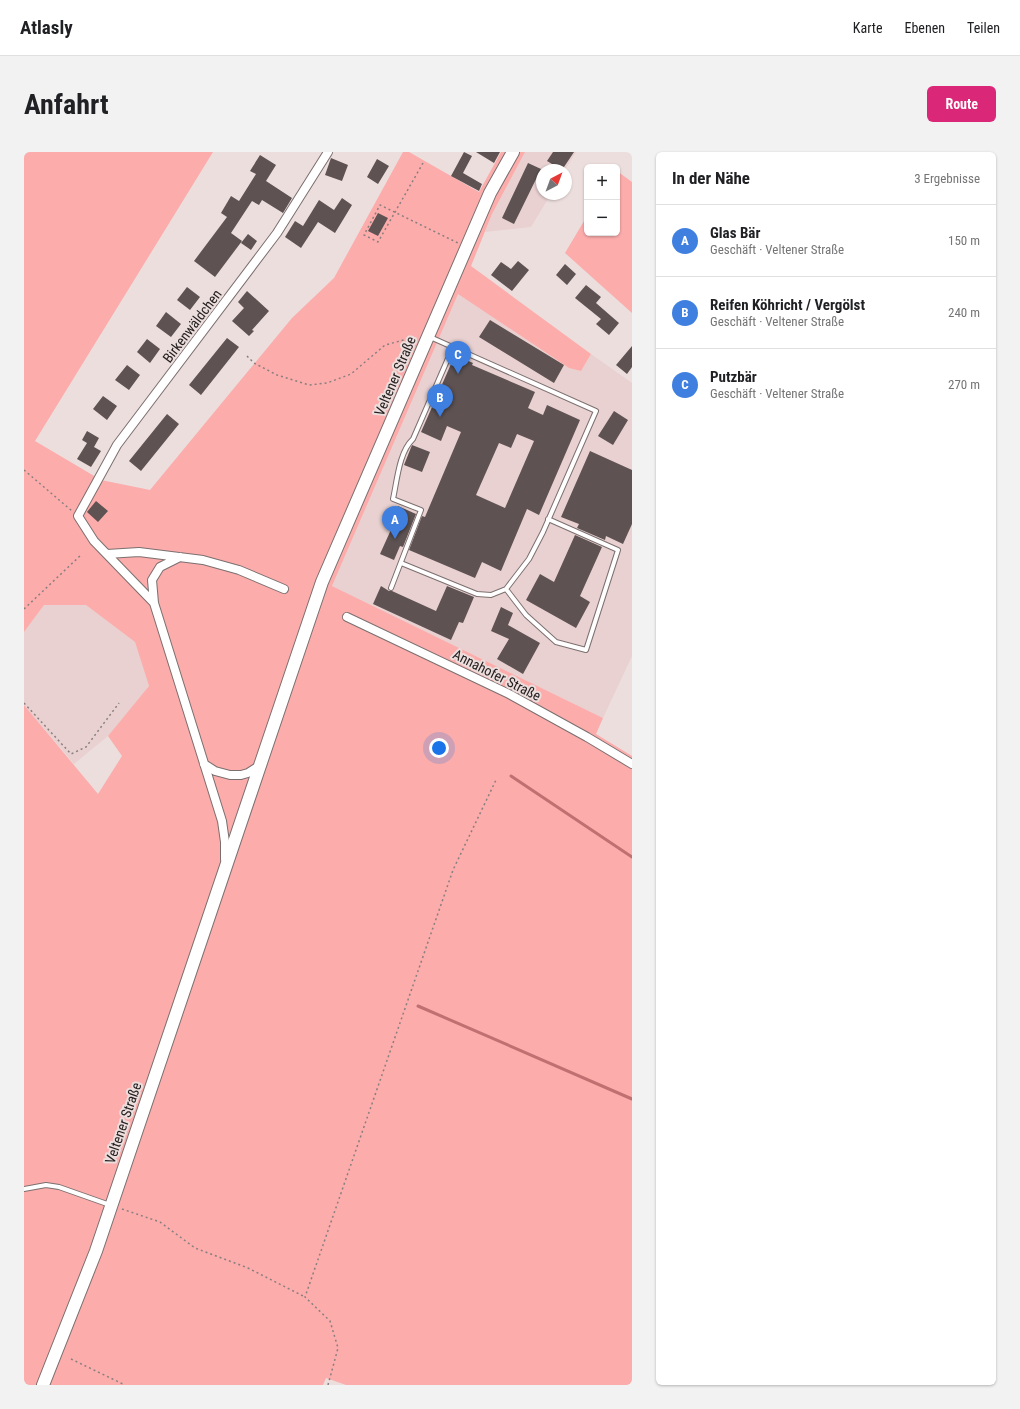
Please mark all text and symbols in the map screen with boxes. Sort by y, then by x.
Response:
text: Atlasly [20,16,73,39]
text: Karte [853,20,882,36]
text: Ebenen [904,20,945,36]
text: Teilen [967,20,1000,36]
button: Route [927,86,996,122]
text: Anfahrt [24,88,109,121]
north arrow [536,164,572,200]
map controls [584,164,620,236]
button: + [584,164,620,200]
text: In der Nähe [672,168,750,188]
text: 3 Ergebnisse [914,171,980,186]
button: − [584,200,620,236]
text: Glas Bär [710,224,760,242]
text: A [681,233,689,248]
text: 150 m [948,233,980,248]
text: Geschäft · Veltener Straße [710,242,844,257]
street label: Birkenwäldchen [159,286,225,366]
text: Reifen Köhricht / Vergölst [710,296,865,314]
text: B [681,305,689,320]
text: 240 m [948,305,980,320]
text: Geschäft · Veltener Straße [710,314,844,329]
street label: Veltener Straße [371,333,419,418]
pin: C [445,341,471,374]
text: Putzbär [710,368,757,386]
text: C [681,377,689,392]
text: 270 m [948,377,980,392]
pin: B [427,384,453,417]
text: Geschäft · Veltener Straße [710,386,844,401]
pin: A [382,506,408,539]
street label: Annahofer Straße [450,646,544,704]
your location [429,738,449,758]
street label: Veltener Straße [102,1080,145,1166]

